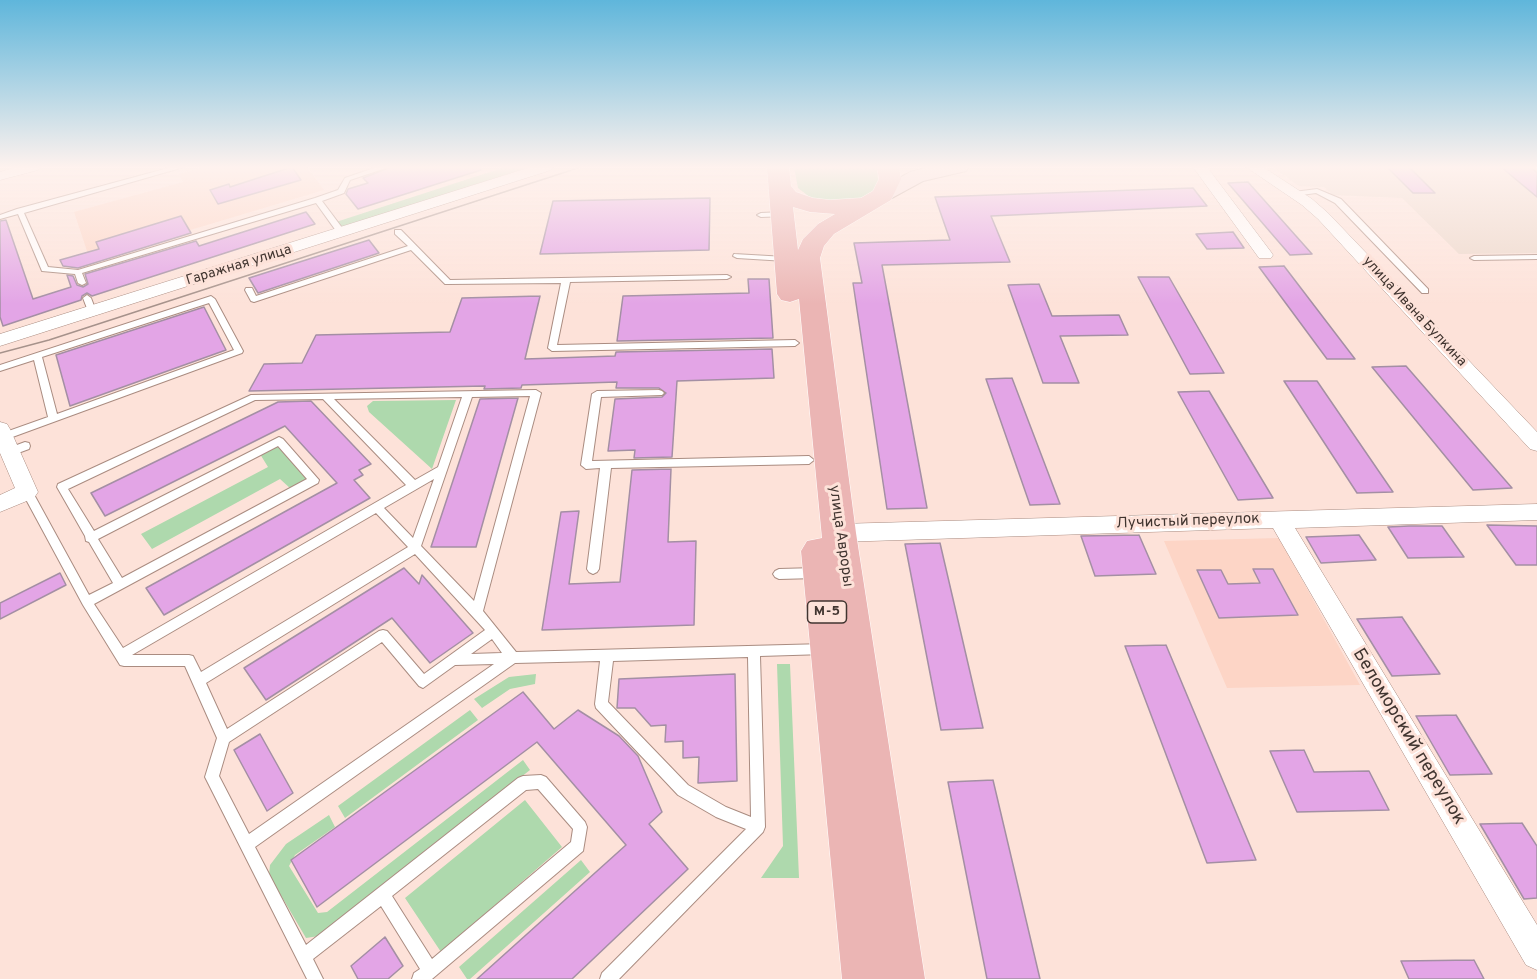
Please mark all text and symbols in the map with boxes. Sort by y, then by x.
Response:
street label: Гаражная улица [184,242,294,290]
street label: улица Ивана Булкина [1359,253,1469,371]
street label: улица Авроры [824,484,856,588]
street label: Лучистый переулок [1116,510,1260,534]
road number: М-5 [808,601,846,623]
street label: Беломорский переулок [1347,645,1469,829]

